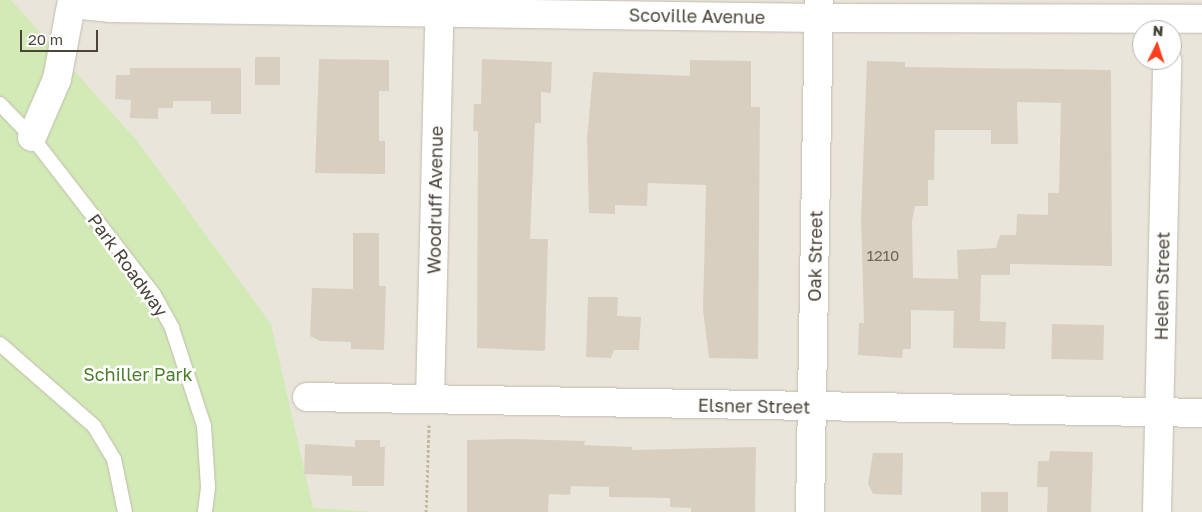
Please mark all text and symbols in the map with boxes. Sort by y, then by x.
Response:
street label: Scoville Avenue [629,4,765,28]
scale bar [22,20,100,52]
north arrow [1132,20,1182,70]
text: N [1152,22,1164,39]
text: 20 m [28,30,63,48]
street label: Woodruff Avenue [423,126,447,274]
street label: Park Roadway [84,209,172,321]
street label: Oak Street [803,210,827,302]
street label: Helen Street [1150,231,1174,341]
house number: 1210 [867,247,899,265]
park label: Schiller Park [83,363,193,385]
street label: Elsner Street [698,394,810,418]

